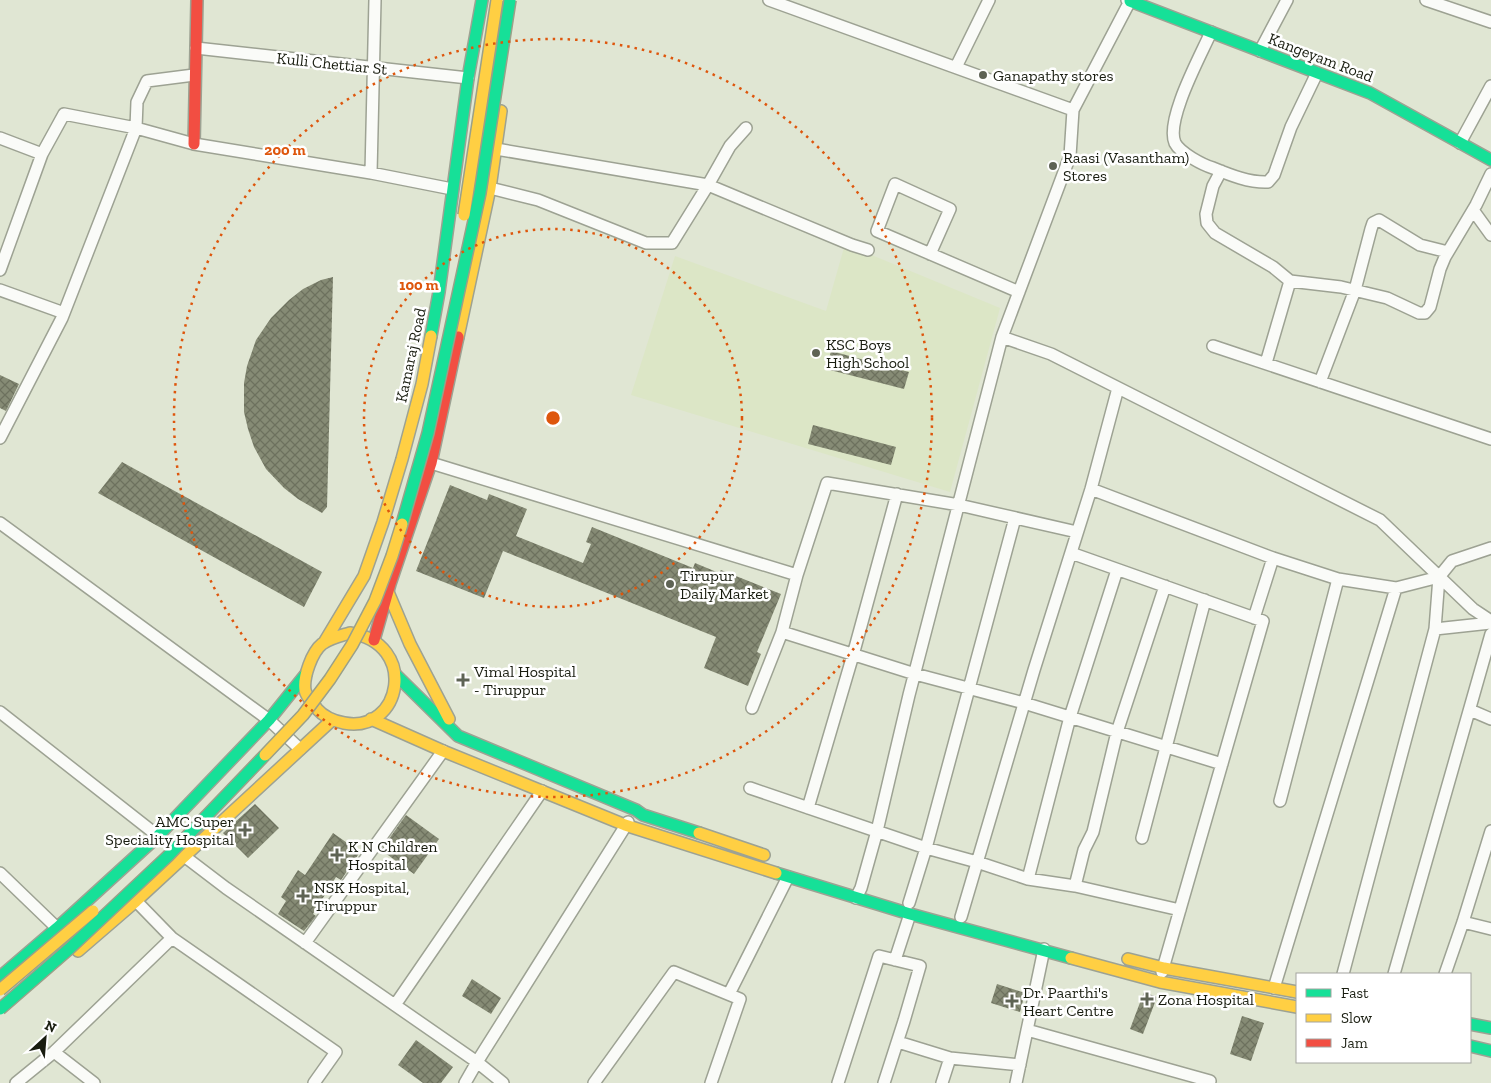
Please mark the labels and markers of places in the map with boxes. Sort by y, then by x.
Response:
place label: Ganapathy stores [993,66,1114,85]
marker: Ganapathy stores [977,69,989,81]
place label: Raasi (Vasantham) Stores [1063,148,1189,185]
marker: Raasi (Vasantham) Stores [1047,160,1059,172]
place label: KSC Boys High School [826,335,909,372]
marker: KSC Boys High School [810,347,822,359]
centre of rings [544,409,562,427]
place label: Tirupur Daily Market [680,566,769,603]
marker: Tirupur Daily Market [664,578,676,590]
place label: Vimal Hospital - Tiruppur [473,662,576,699]
marker: Vimal Hospital - Tiruppur [456,673,470,687]
place label: AMC Super Speciality Hospital [105,812,234,849]
marker: AMC Super Speciality Hospital [238,823,252,837]
place label: K N Children Hospital [348,837,438,874]
marker: K N Children Hospital [330,848,344,862]
place label: NSK Hospital, Tiruppur [314,878,409,915]
marker: NSK Hospital, Tiruppur [296,889,310,903]
place label: Dr. Paarthi's Heart Centre [1023,983,1113,1020]
place label: Zona Hospital [1158,990,1254,1009]
marker: Zona Hospital [1140,992,1154,1006]
marker: Dr. Paarthi's Heart Centre [1005,994,1019,1008]

